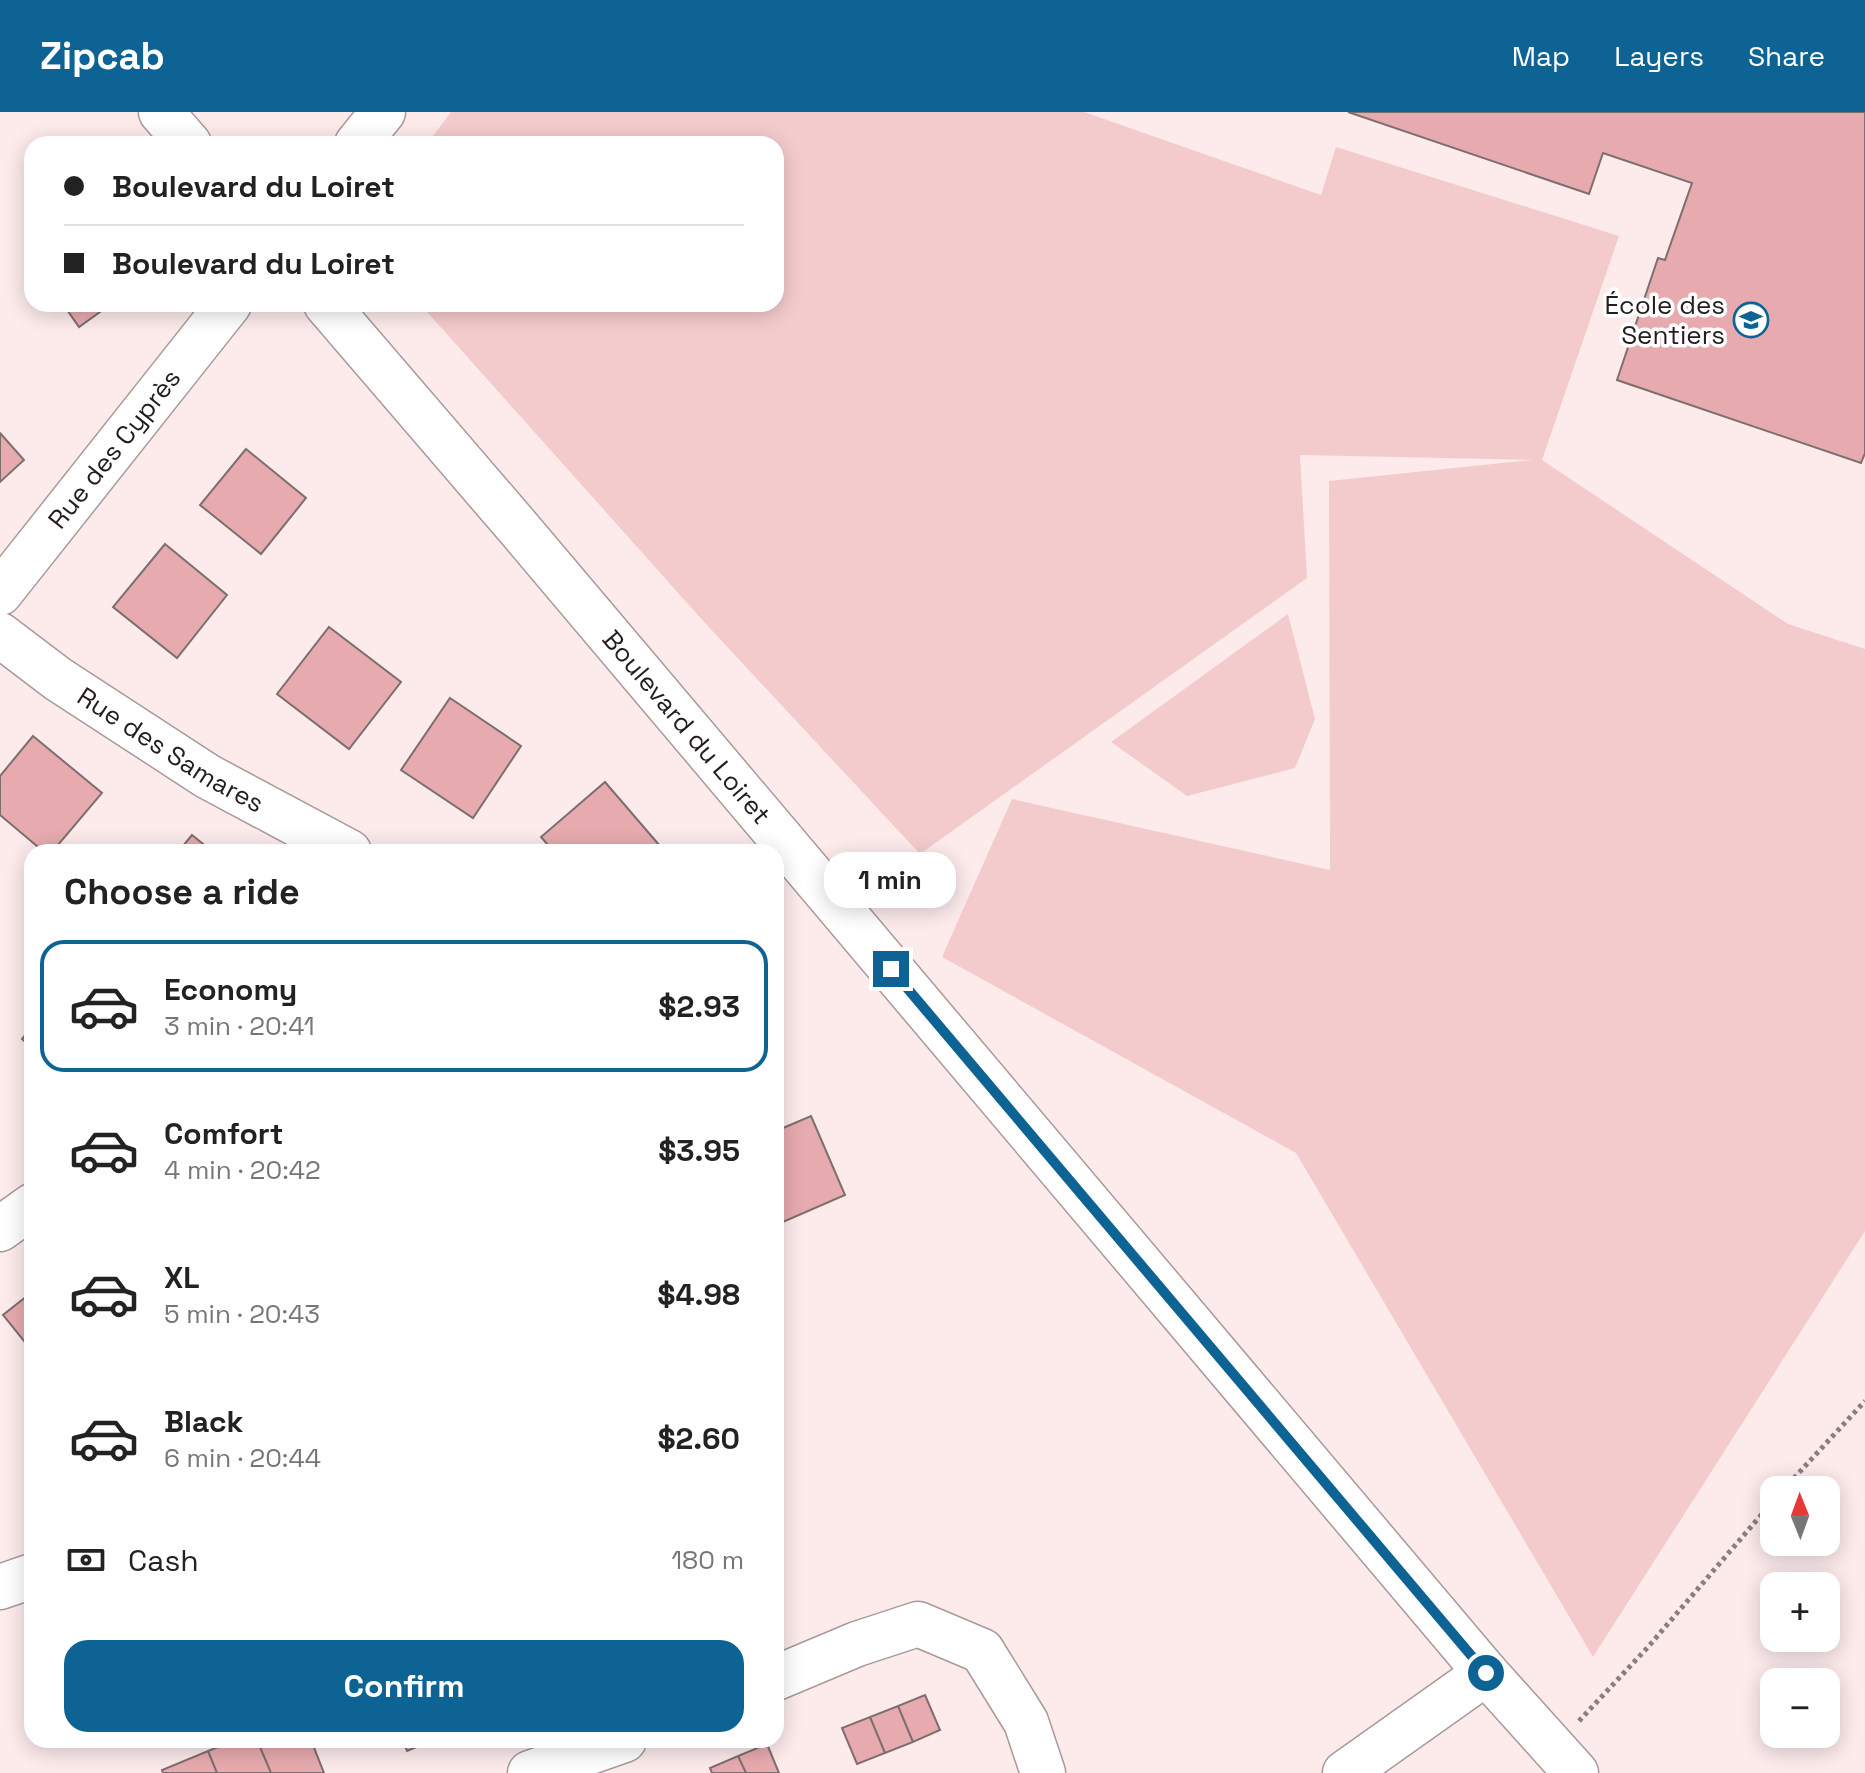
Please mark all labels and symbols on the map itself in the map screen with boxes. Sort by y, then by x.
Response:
place label: École des Sentiers [1604,288,1725,352]
school or university icon: École des Sentiers [1732,301,1770,339]
street label: Rue des Cyprès [40,362,188,536]
street label: Boulevard du Loiret [595,623,778,831]
street label: Rue des Samares [71,679,270,820]
callout: 1 min [825,853,957,909]
route end [873,951,909,987]
north arrow [1760,1476,1840,1556]
route start [1468,1655,1504,1691]

